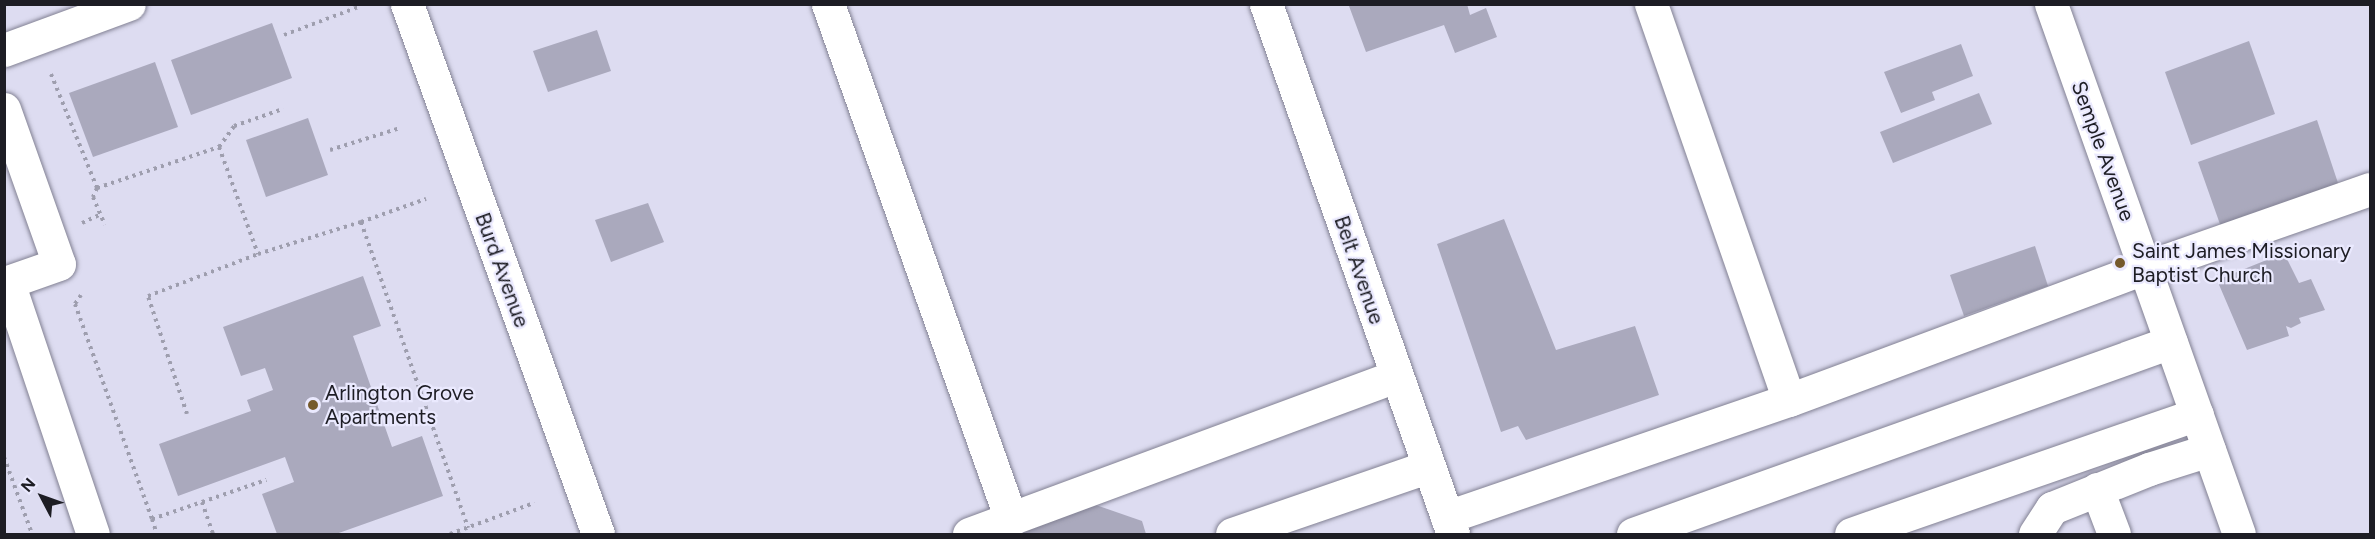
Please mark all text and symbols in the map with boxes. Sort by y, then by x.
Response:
street label: Semple Avenue [2066,78,2140,224]
street label: Burd Avenue [470,209,534,331]
street label: Belt Avenue [1329,212,1389,328]
place label: Saint James Missionary Baptist Church [2132,238,2351,288]
marker: Saint James Missionary Baptist Church [2113,256,2127,270]
place label: Arlington Grove Apartments [325,380,474,430]
marker: Arlington Grove Apartments [306,398,320,412]
north arrow [12,467,72,527]
text: N [17,474,39,496]

